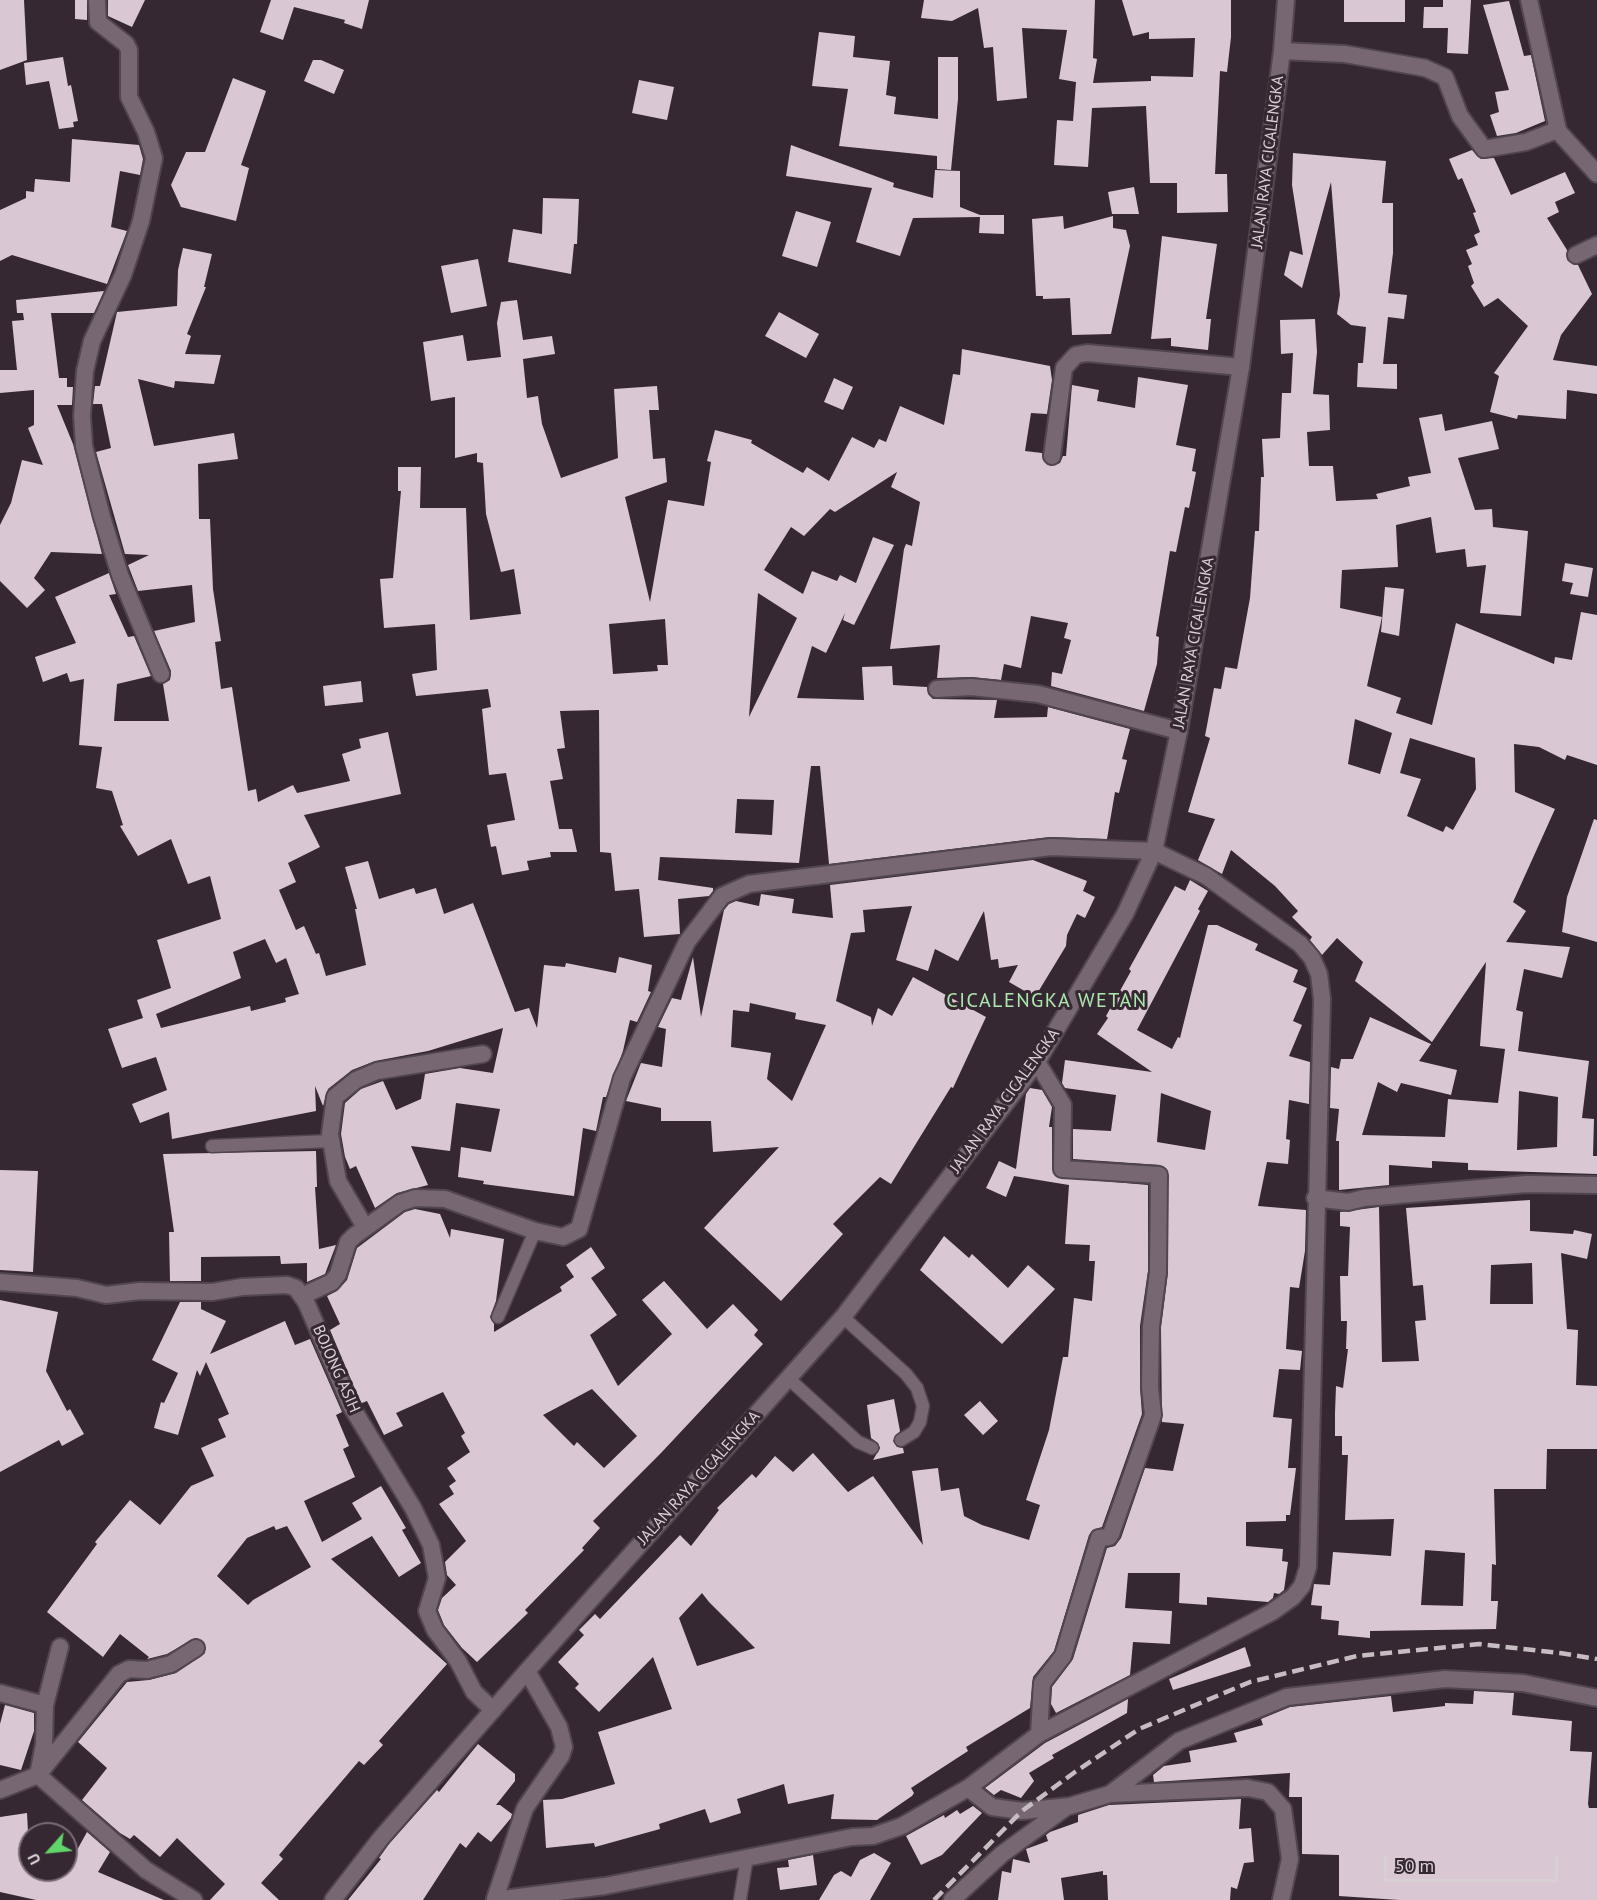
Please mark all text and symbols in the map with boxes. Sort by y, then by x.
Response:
street label: JALAN RAYA CICALENGKA [1248,75,1288,249]
street label: JALAN RAYA CICALENGKA [1169,556,1219,730]
district label: CICALENGKA WETAN [946,989,1148,1013]
street label: JALAN RAYA CICALENGKA [946,1025,1064,1177]
street label: BOJONG ASIH [308,1322,364,1416]
street label: JALAN RAYA CICALENGKA [634,1407,764,1549]
north arrow [18,1822,78,1882]
scale bar [1387,1843,1561,1881]
text: U [23,1850,45,1868]
text: 50 m [1395,1854,1434,1877]

